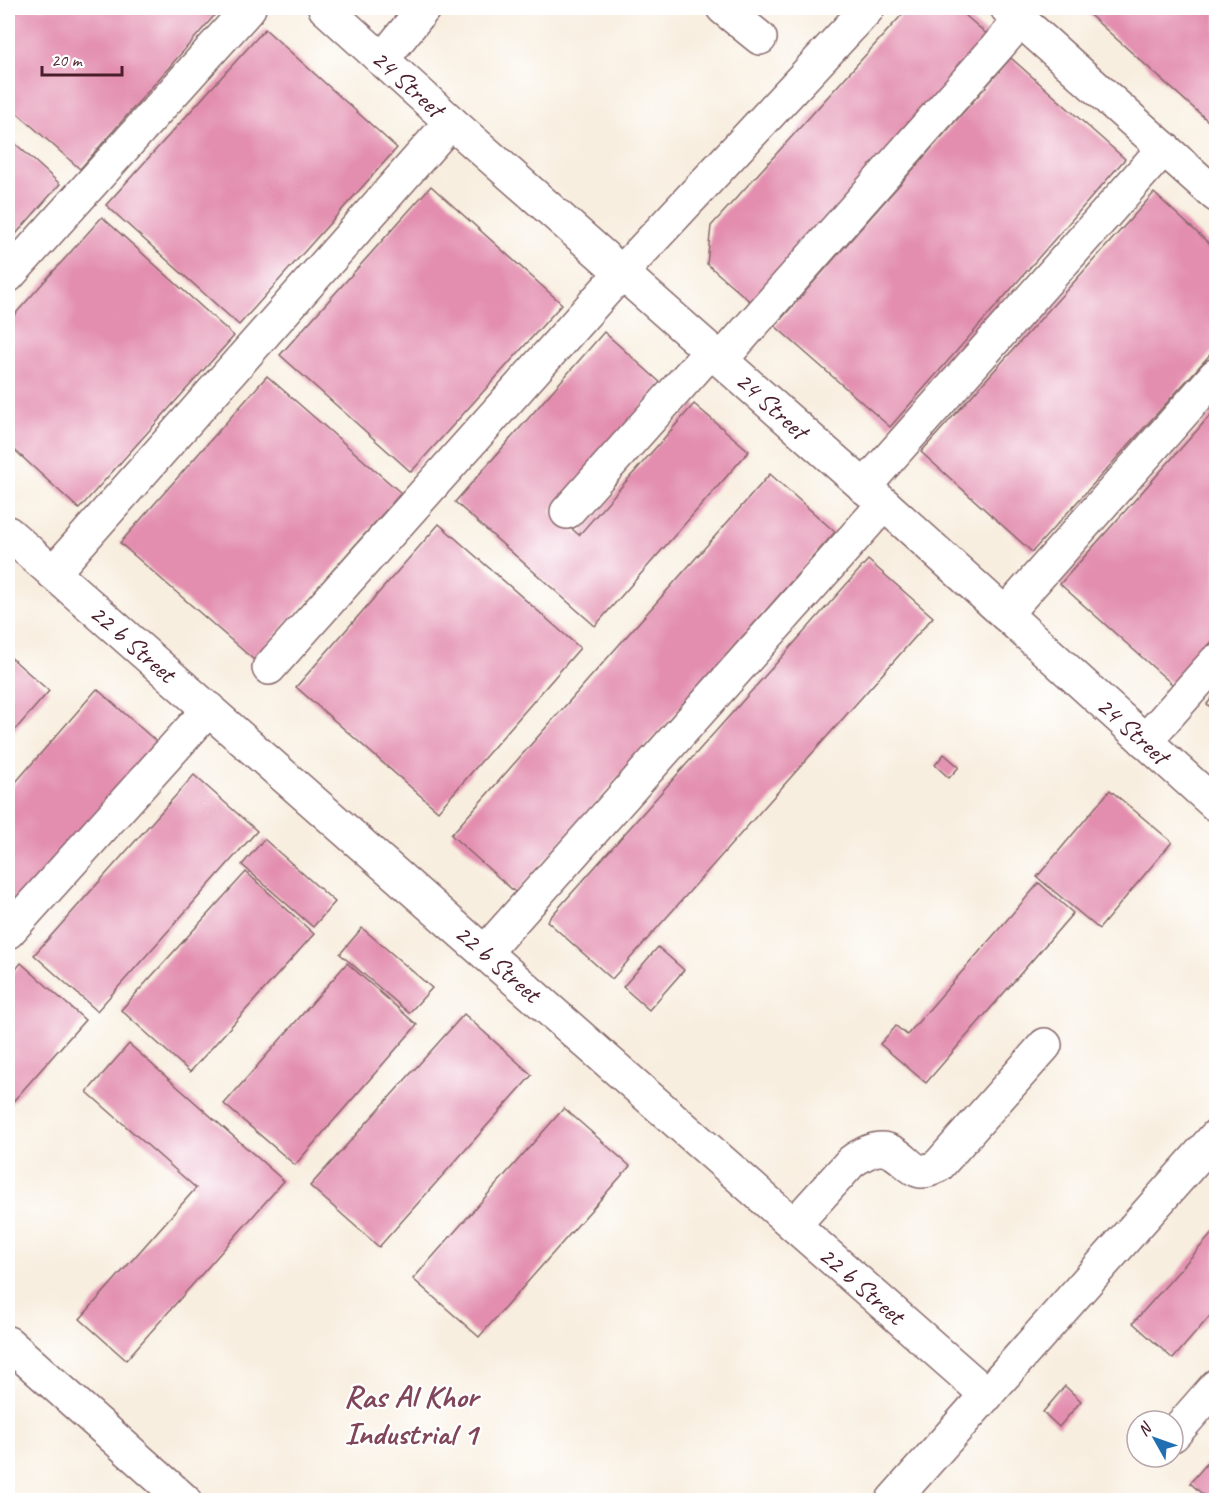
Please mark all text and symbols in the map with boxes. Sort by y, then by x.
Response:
scale bar [42,39,122,77]
street label: 24 Street [365,42,453,127]
text: 20 m [51,49,84,71]
street label: 24 Street [729,364,817,449]
street label: 22 b Street [83,597,184,691]
street label: 24 Street [1090,689,1178,774]
street label: 22 b Street [448,917,549,1011]
street label: 22 b Street [812,1239,913,1333]
district label: Ras Al Khor Industrial 1 [344,1376,482,1454]
north arrow [1125,1409,1185,1469]
text: N [1133,1417,1157,1440]

